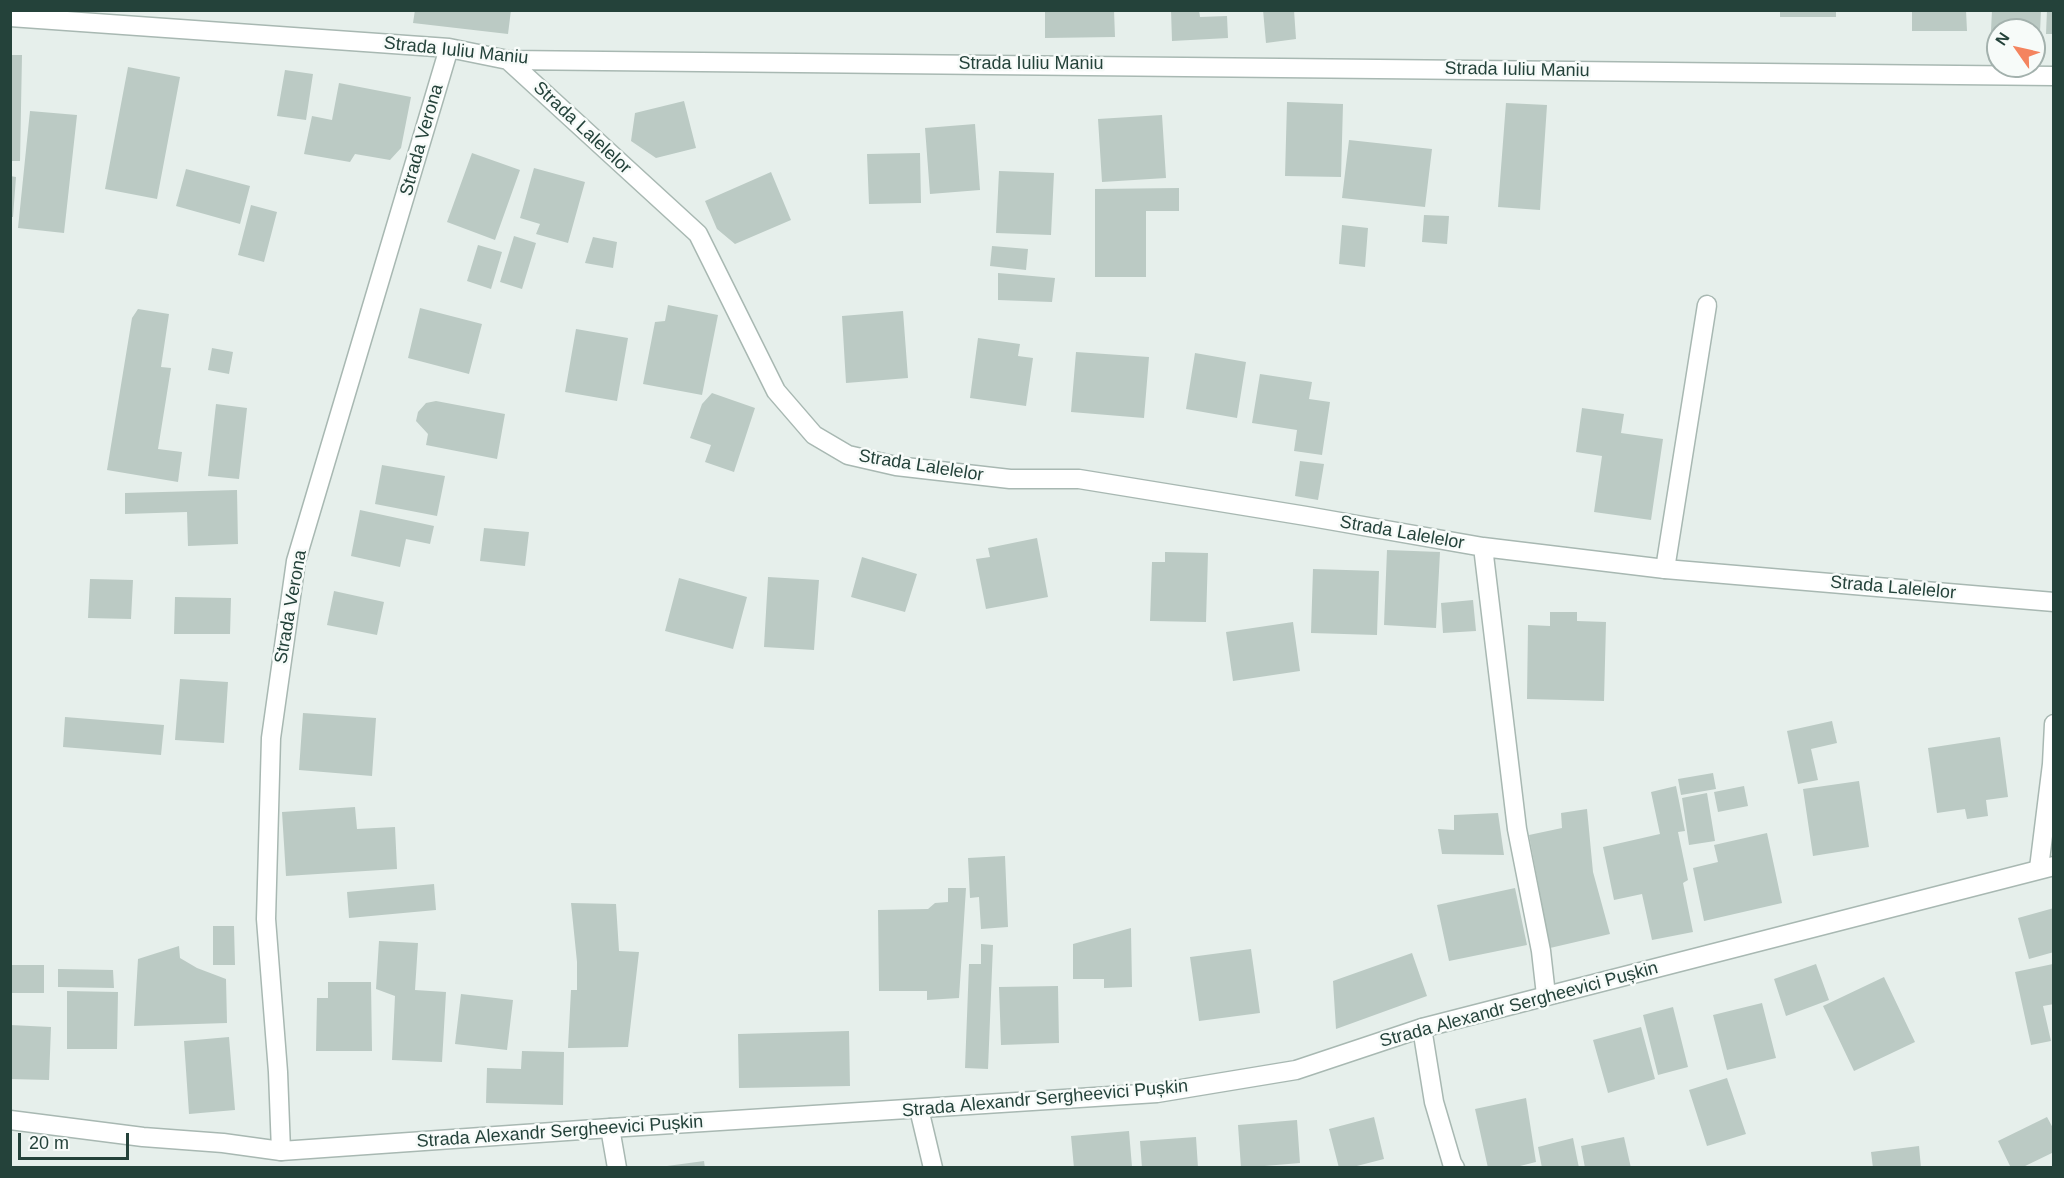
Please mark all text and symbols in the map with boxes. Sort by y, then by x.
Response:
north arrow [1986,18,2046,78]
text: N [1992,29,2013,48]
street label: Strada Iuliu Maniu [383,33,529,69]
street label: Strada Iuliu Maniu [958,53,1104,75]
street label: Strada Iuliu Maniu [1444,58,1590,82]
street label: Strada Lalelelor [529,77,635,179]
street label: Strada Verona [396,82,448,198]
street label: Strada Lalelelor [857,445,985,487]
street label: Strada Lalelelor [1338,511,1466,555]
street label: Strada Verona [270,548,312,666]
street label: Strada Lalelelor [1829,572,1957,604]
street label: Strada Alexandr Sergheevici Pușkin [1378,957,1660,1053]
street label: Strada Alexandr Sergheevici Pușkin [901,1076,1189,1122]
street label: Strada Alexandr Sergheevici Pușkin [416,1111,704,1153]
scale bar [21,1121,132,1159]
text: 20 m [29,1133,69,1153]

